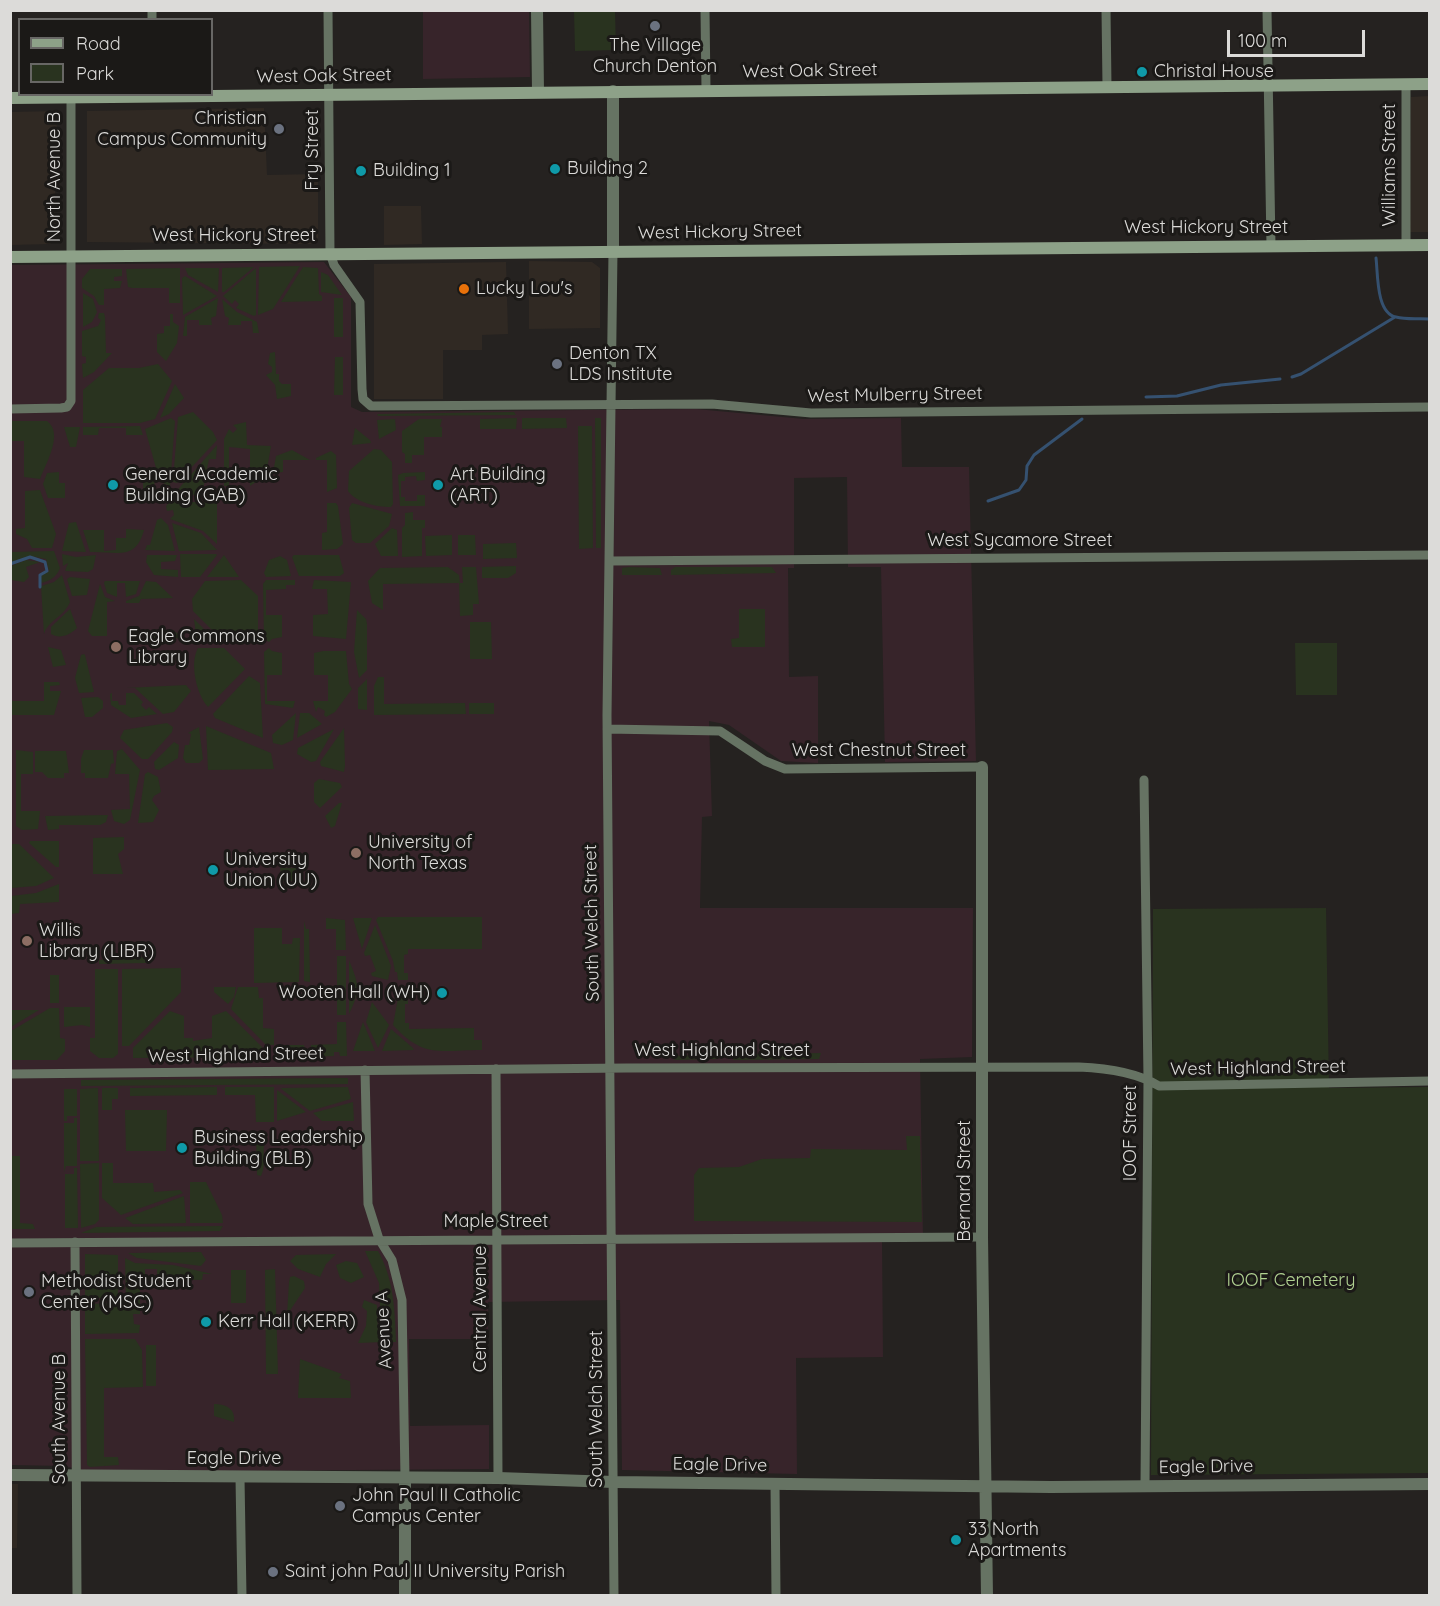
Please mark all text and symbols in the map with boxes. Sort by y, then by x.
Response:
legend [18,18,213,96]
scale bar [1230,18,1368,56]
marker: The Village Church Denton [648,19,662,33]
text: 100 m [1238,29,1287,52]
text: Road [76,32,121,55]
place label: The Village Church Denton [593,35,717,78]
street label: West Oak Street [742,59,878,83]
place label: Christal House [1154,61,1274,83]
text: Park [76,62,114,85]
street label: West Oak Street [256,64,392,88]
marker: Christal House [1135,65,1149,79]
street label: Williams Street [1379,103,1401,227]
place label: Christian Campus Community [97,108,267,150]
street label: Fry Street [302,109,324,191]
street label: North Avenue B [44,112,66,242]
marker: Christian Campus Community [272,122,286,136]
place label: Building 2 [567,158,648,180]
place label: Building 1 [373,160,451,182]
marker: Building 2 [548,162,562,176]
marker: Building 1 [354,164,368,178]
street label: West Hickory Street [1124,217,1288,239]
street label: West Hickory Street [638,220,802,244]
street label: West Hickory Street [152,225,316,247]
place label: Lucky Lou's [476,278,573,300]
marker: Lucky Lou's [457,282,471,296]
place label: Denton TX LDS Institute [569,343,672,386]
marker: Denton TX LDS Institute [550,357,564,371]
street label: West Mulberry Street [807,383,983,407]
place label: General Academic Building (GAB) [125,464,277,506]
place label: Art Building (ART) [450,464,546,506]
marker: General Academic Building (GAB) [106,478,120,492]
marker: Art Building (ART) [431,478,445,492]
street label: West Sycamore Street [927,530,1113,552]
place label: Eagle Commons Library [128,626,265,668]
marker: Eagle Commons Library [109,640,123,654]
street label: West Chestnut Street [792,740,966,762]
place label: University of North Texas [368,832,473,874]
street label: South Welch Street [580,844,604,1002]
marker: University of North Texas [349,846,363,860]
place label: University Union (UU) [225,849,317,892]
marker: University Union (UU) [206,863,220,877]
place label: Willis Library (LIBR) [39,920,154,962]
marker: Willis Library (LIBR) [20,934,34,948]
place label: Wooten Hall (WH) [279,982,430,1004]
marker: Wooten Hall (WH) [435,986,449,1000]
street label: West Highland Street [634,1040,810,1062]
street label: West Highland Street [148,1043,324,1067]
street label: West Highland Street [1170,1056,1346,1080]
street label: IOOF Street [1120,1085,1142,1181]
street label: Bernard Street [954,1120,976,1242]
place label: Business Leadership Building (BLB) [194,1127,363,1170]
marker: Business Leadership Building (BLB) [175,1141,189,1155]
street label: Maple Street [444,1211,548,1233]
street label: Central Avenue [470,1246,492,1372]
park label: IOOF Cemetery [1226,1270,1356,1292]
place label: Methodist Student Center (MSC) [41,1271,192,1314]
marker: Methodist Student Center (MSC) [22,1285,36,1299]
street label: Avenue A [371,1290,397,1370]
place label: Kerr Hall (KERR) [218,1311,356,1333]
marker: Kerr Hall (KERR) [199,1315,213,1329]
street label: South Welch Street [586,1330,608,1488]
street label: South Avenue B [49,1354,71,1484]
street label: Eagle Drive [187,1448,281,1470]
street label: Eagle Drive [672,1453,768,1477]
street label: Eagle Drive [1158,1455,1254,1479]
place label: John Paul II Catholic Campus Center [352,1485,520,1528]
marker: John Paul II Catholic Campus Center [333,1499,347,1513]
place label: 33 North Apartments [968,1519,1066,1562]
marker: 33 North Apartments [949,1533,963,1547]
place label: Saint john Paul II University Parish [285,1561,565,1583]
marker: Saint john Paul II University Parish [266,1565,280,1579]

